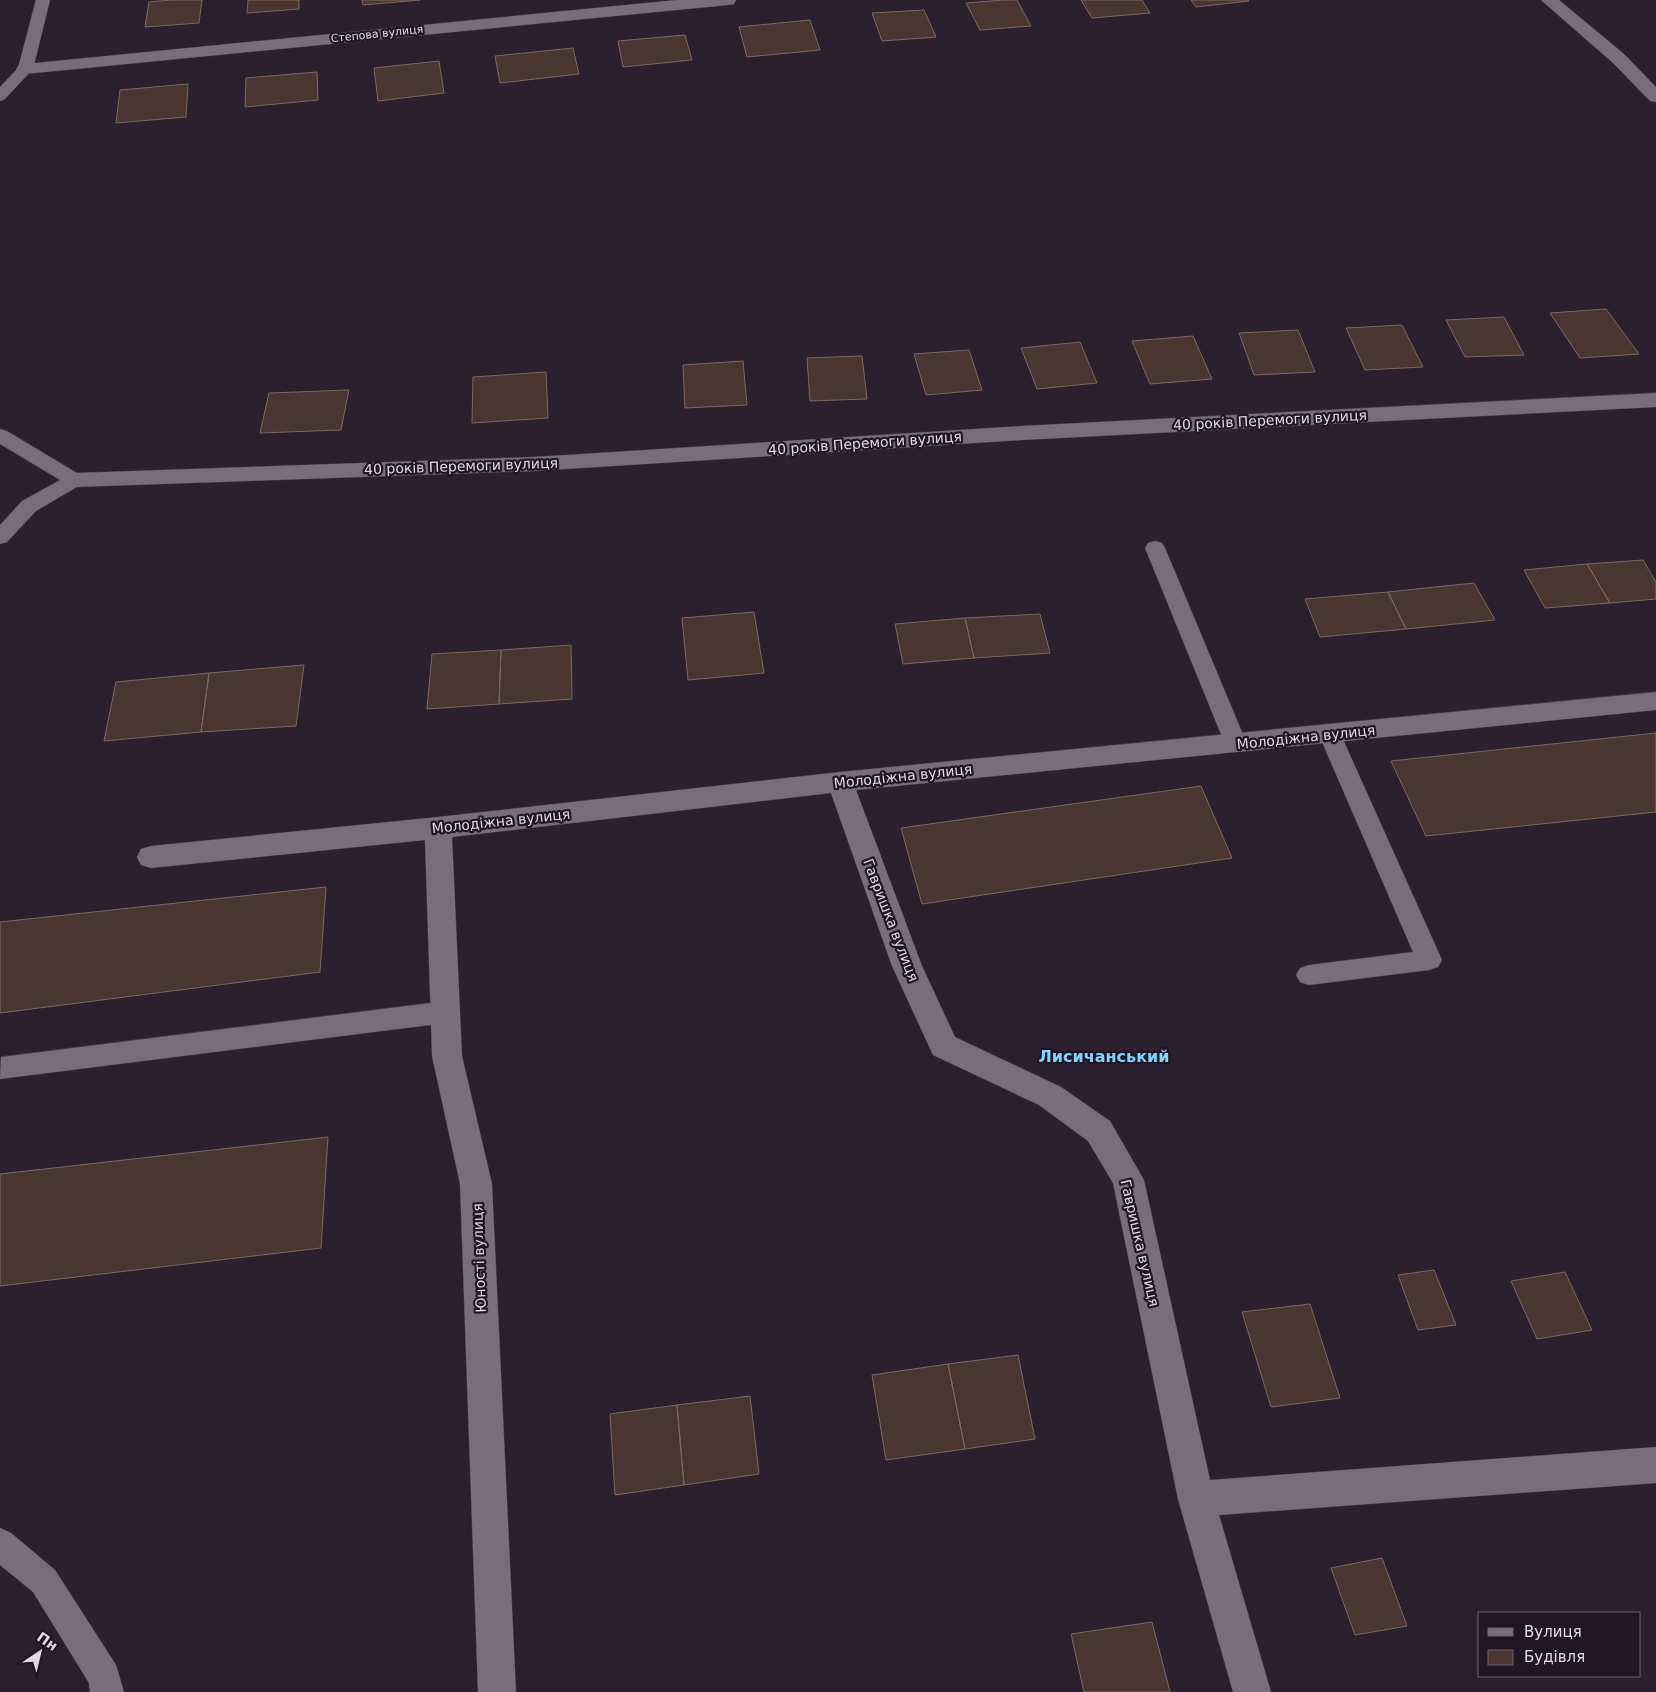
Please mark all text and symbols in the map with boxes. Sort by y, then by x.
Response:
street label: Степова вулиця [330,23,424,45]
street label: 40 років Перемоги вулиця [1173,407,1367,433]
street label: 40 років Перемоги вулиця [768,428,962,458]
street label: 40 років Перемоги вулиця [364,455,558,477]
street label: Молодіжна вулиця [1236,722,1376,752]
street label: Молодіжна вулиця [833,761,973,791]
street label: Молодіжна вулиця [431,806,571,836]
street label: Гавришка вулиця [860,856,922,984]
district label: Лисичанський [1039,1047,1169,1066]
street label: Гавришка вулиця [1118,1178,1162,1308]
street label: Юності вулиця [469,1203,489,1313]
legend [1478,1612,1641,1677]
text: Вулиця [1524,1623,1582,1641]
north arrow [15,1627,65,1677]
text: Пн [34,1629,61,1654]
text: Будівля [1524,1648,1585,1666]

